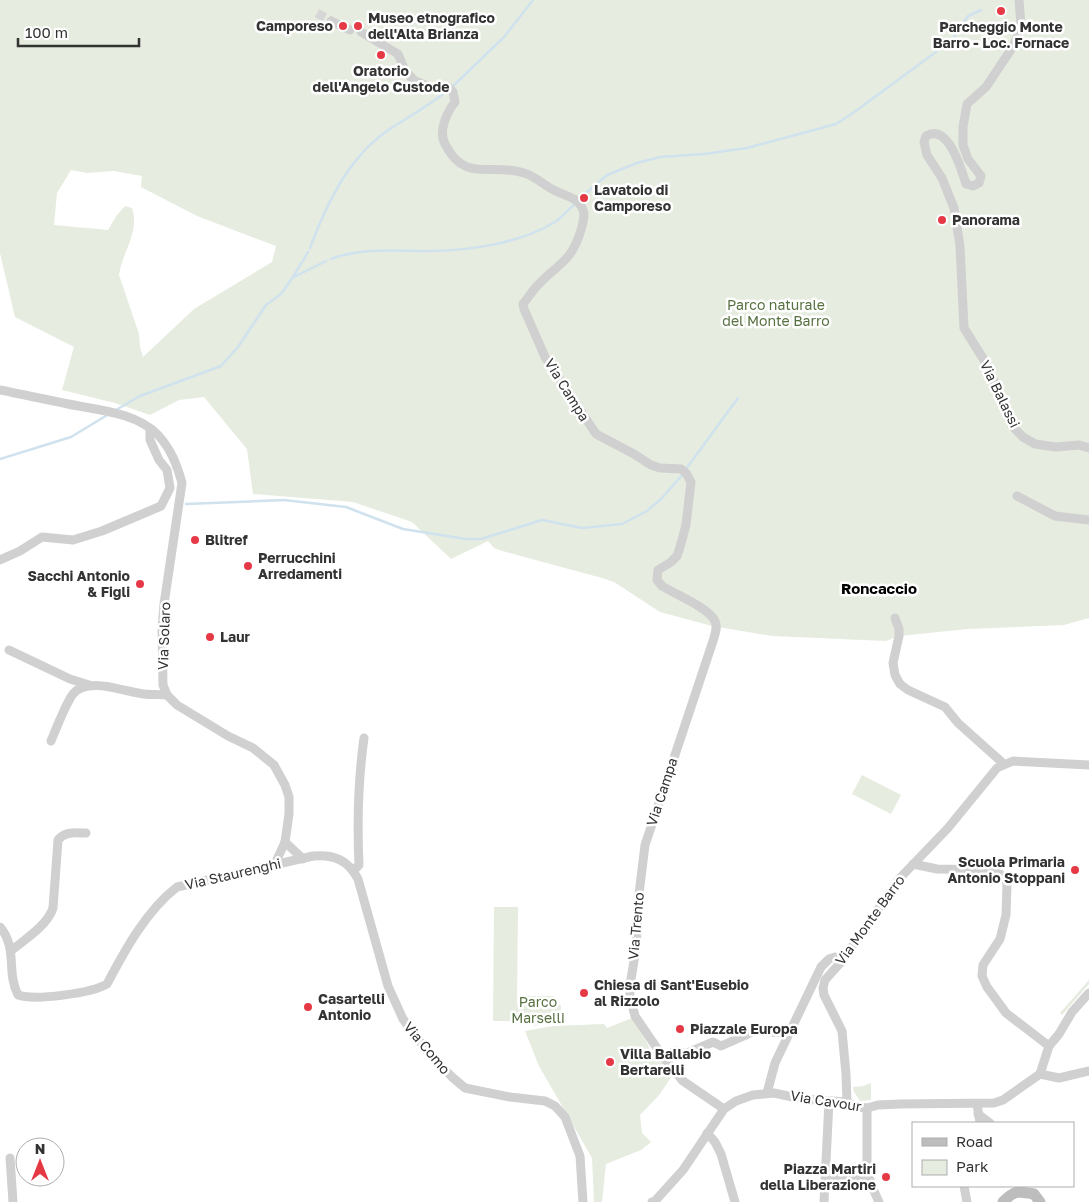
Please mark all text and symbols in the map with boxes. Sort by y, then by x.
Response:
marker: Parcheggio Monte Barro - Loc. Fornace [995,5,1007,17]
place label: Museo etnografico dell'Alta Brianza [368,9,495,42]
scale bar [18,15,139,47]
place label: Camporeso [256,17,333,34]
place label: Parcheggio Monte Barro - Loc. Fornace [933,18,1069,51]
marker: Camporeso [337,20,349,32]
marker: Museo etnografico dell'Alta Brianza [352,20,364,32]
text: 100 m [25,23,68,41]
marker: Oratorio dell'Angelo Custode [375,49,387,61]
place label: Oratorio dell'Angelo Custode [313,62,449,95]
place label: Lavatoio di Camporeso [594,181,671,214]
marker: Lavatoio di Camporeso [578,192,590,204]
place label: Panorama [952,211,1020,228]
marker: Panorama [936,214,948,226]
park label: Parco naturale del Monte Barro [722,296,830,329]
street label: Via Campa [541,355,593,424]
street label: Via Balassi [977,357,1024,430]
place label: Blitref [205,531,248,548]
marker: Blitref [189,534,201,546]
place label: Perrucchini Arredamenti [258,549,342,582]
marker: Perrucchini Arredamenti [242,560,254,572]
place label: Sacchi Antonio & Figli [27,567,130,600]
marker: Sacchi Antonio & Figli [134,578,146,590]
district label: Roncaccio [841,579,917,597]
street label: Via Solaro [154,602,173,670]
place label: Laur [220,628,251,645]
marker: Laur [204,631,216,643]
street label: Via Campa [642,756,681,828]
place label: Scuola Primaria Antonio Stoppani [948,853,1065,886]
street label: Via Staurenghi [183,854,283,893]
marker: Scuola Primaria Antonio Stoppani [1069,864,1081,876]
street label: Via Monte Barro [831,871,908,968]
street label: Via Trento [624,891,647,961]
place label: Chiesa di Sant'Eusebio al Rizzolo [594,976,749,1009]
marker: Chiesa di Sant'Eusebio al Rizzolo [578,987,590,999]
place label: Casartelli Antonio [318,990,385,1023]
park label: Parco Marselli [511,993,565,1026]
marker: Casartelli Antonio [302,1001,314,1013]
street label: Via Como [401,1018,454,1077]
place label: Piazzale Europa [690,1020,798,1037]
marker: Piazzale Europa [674,1023,686,1035]
place label: Villa Ballabio Bertarelli [620,1045,711,1078]
marker: Villa Ballabio Bertarelli [604,1056,616,1068]
street label: Via Cavour [789,1087,863,1115]
legend [912,1122,1074,1187]
text: Road [956,1132,993,1150]
north arrow [15,1137,65,1187]
text: N [35,1140,45,1157]
text: Park [956,1157,989,1175]
place label: Piazza Martiri della Liberazione [760,1160,876,1193]
marker: Piazza Martiri della Liberazione [880,1171,892,1183]

